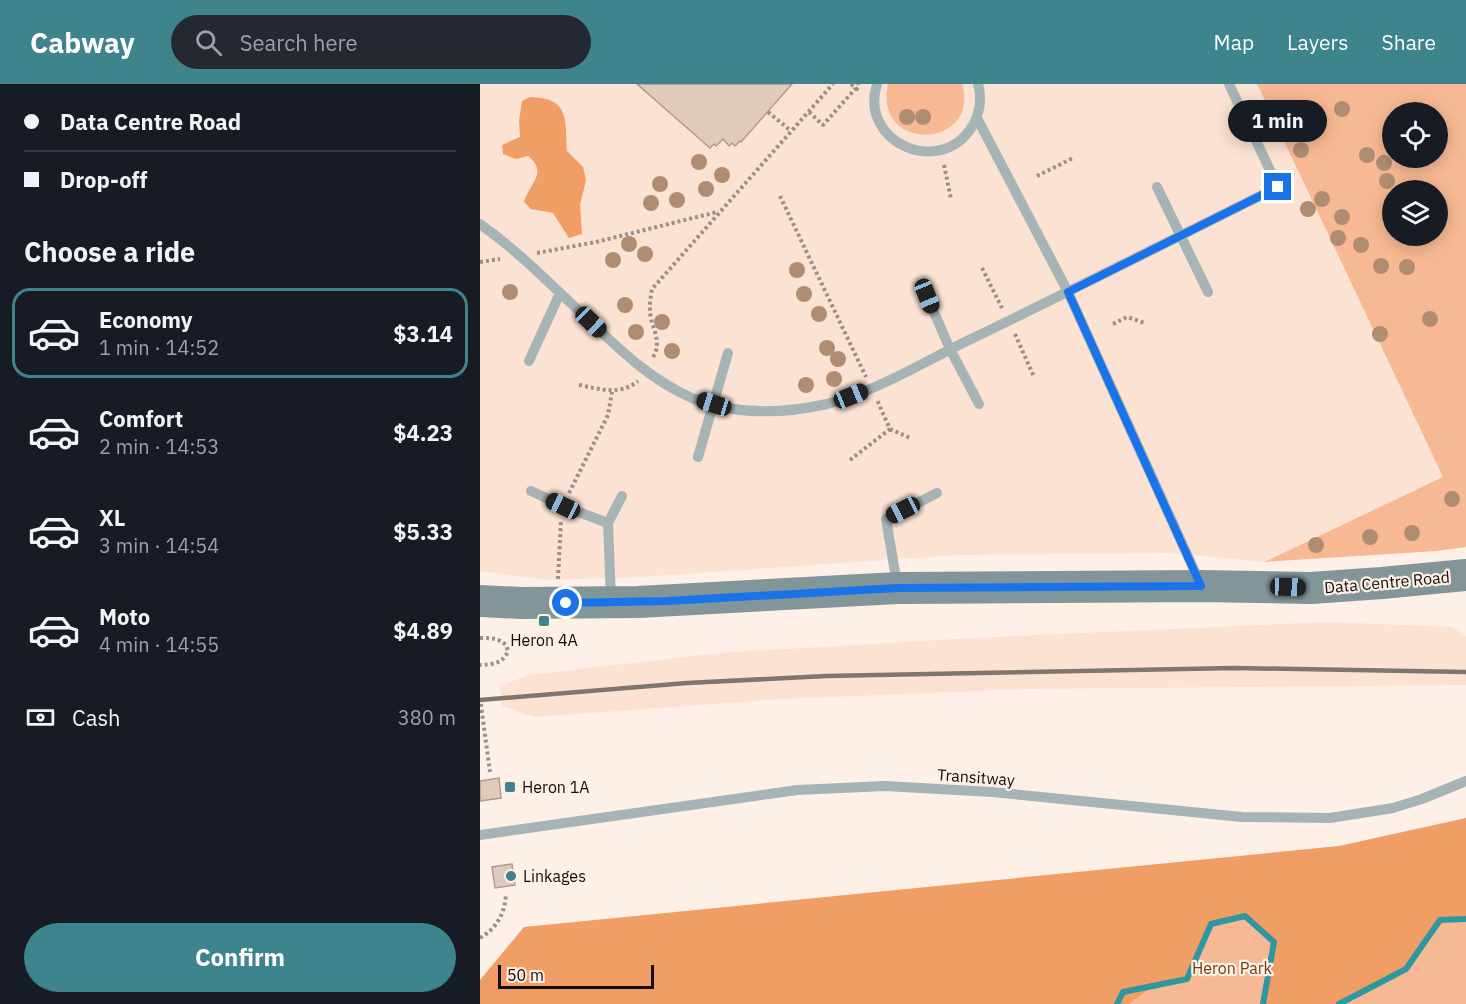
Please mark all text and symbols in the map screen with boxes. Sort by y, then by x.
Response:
search box [171,15,591,69]
text: Cabway [30,24,135,61]
icon: search [192,26,225,59]
text: Search here [240,28,358,57]
text: Map [1214,28,1254,56]
text: Layers [1287,28,1349,56]
text: Share [1382,28,1436,56]
callout: 1 min [1228,100,1328,142]
map controls [1382,102,1448,246]
button: locate [1382,102,1448,168]
text: Data Centre Road [60,107,241,136]
text: 1 min [1251,107,1304,134]
text: Drop-off [60,165,147,194]
route end [1264,173,1291,200]
button: layers [1382,180,1448,246]
text: Choose a ride [24,234,195,269]
car [912,276,942,316]
car [572,303,610,341]
text: Economy [99,305,193,334]
icon: car [27,306,81,360]
text: $3.14 [393,319,453,348]
text: 1 min · 14:52 [99,334,219,361]
car [831,381,871,411]
car [694,390,734,418]
text: Comfort [99,404,183,433]
icon: car [27,405,81,459]
text: $4.23 [393,418,453,447]
text: 2 min · 14:53 [99,433,219,460]
car [543,490,583,522]
car [883,494,923,526]
text: XL [99,503,125,532]
icon: car [27,504,81,558]
text: $5.33 [393,517,453,546]
text: 3 min · 14:54 [99,532,219,559]
street label: Data Centre Road [1323,567,1451,597]
car [1270,577,1306,597]
route start [552,589,579,616]
text: Moto [99,602,150,631]
icon: car [27,603,81,657]
marker: Heron 4A [537,614,551,628]
text: $4.89 [393,616,453,645]
place label: Heron 4A [510,630,578,650]
text: 4 min · 14:55 [99,631,219,658]
icon: cash [24,701,57,734]
text: Cash [72,703,121,732]
text: 380 m [398,704,456,731]
street label: Transitway [936,764,1016,790]
place label: Heron 1A [522,777,590,797]
marker: Heron 1A [503,780,517,794]
place label: Linkages [523,866,586,886]
marker: Linkages [504,869,518,883]
button: Confirm [24,923,456,992]
park label: Heron Park [1192,958,1273,978]
scale bar [498,962,654,990]
text: 50 m [507,965,544,985]

